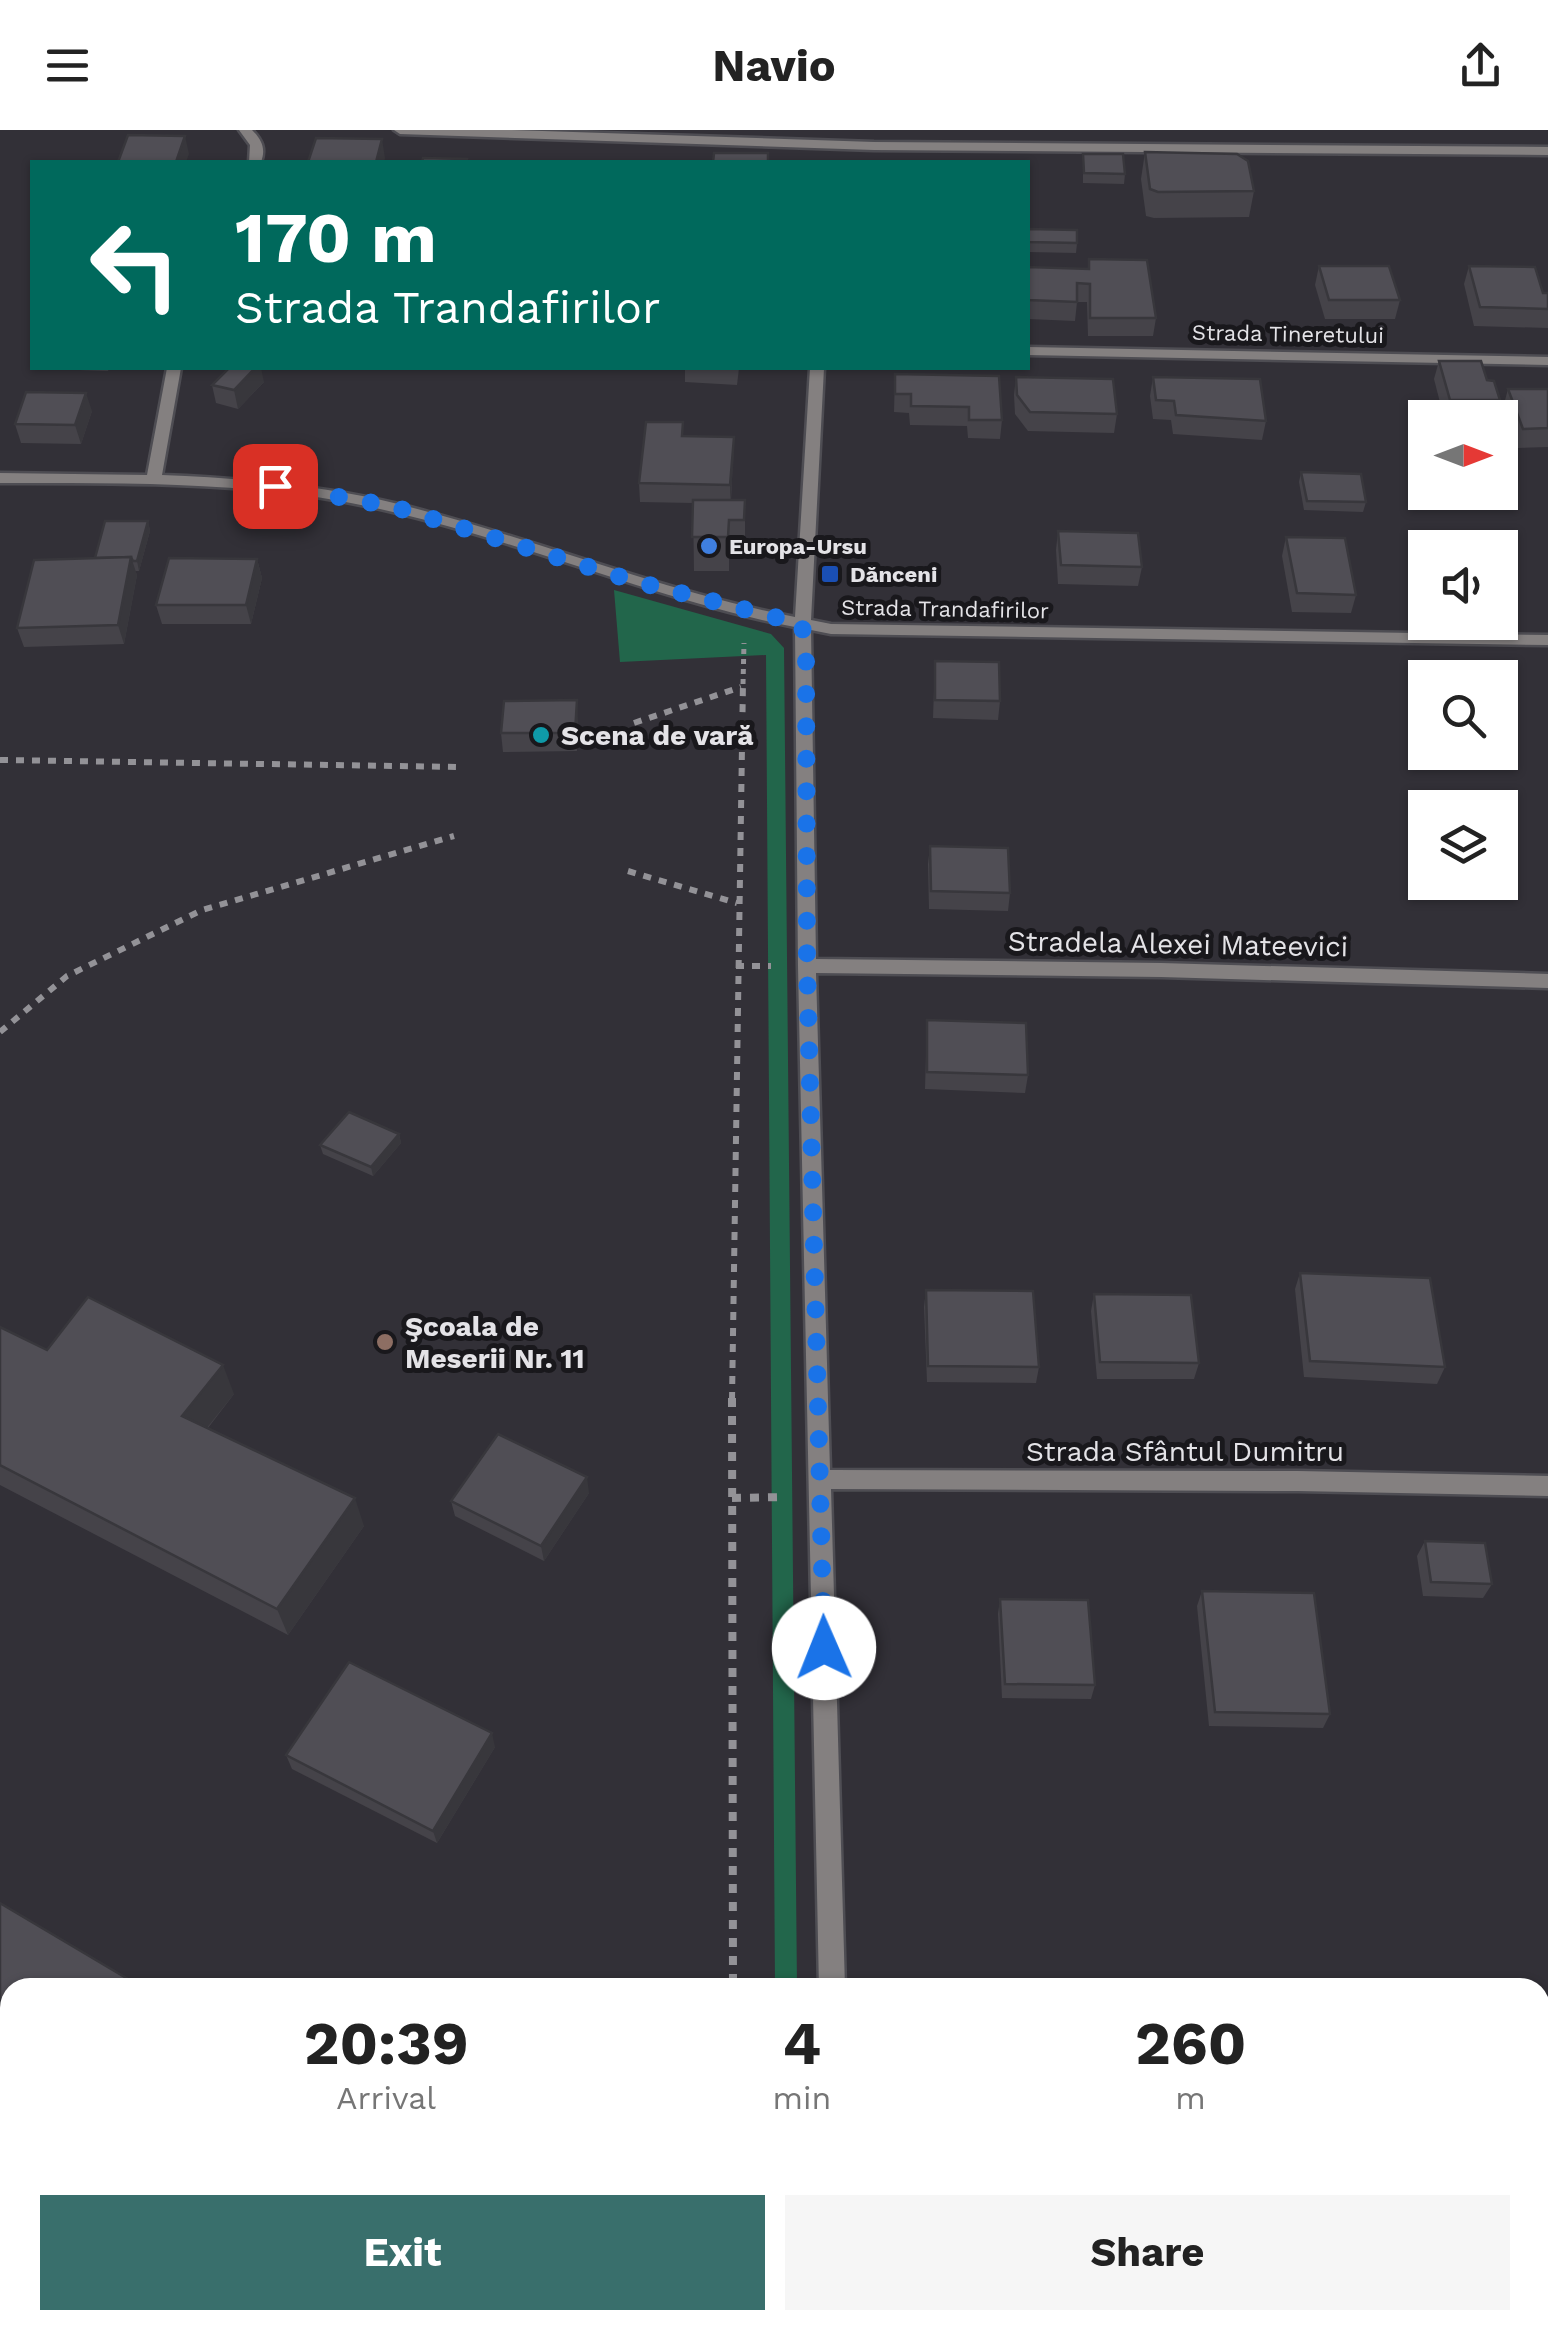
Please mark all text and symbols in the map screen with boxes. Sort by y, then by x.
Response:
icon: menu [40,38,95,93]
icon: share [1453,38,1508,93]
text: Navio [712,39,836,92]
text: 170 m [235,197,437,279]
icon: left [70,200,200,330]
text: Strada Trandafirilor [235,281,660,334]
street label: Strada Tineretului [1192,320,1384,348]
north arrow [1408,400,1518,510]
map controls [1408,400,1518,900]
pin [233,444,318,529]
icon: arrive [248,459,303,514]
button: sound [1408,530,1518,640]
place label: Europa-Ursu [729,534,867,559]
marker: Europa-Ursu [698,535,720,557]
place label: Dănceni [850,562,937,587]
marker: Dănceni [819,563,841,585]
street label: Strada Trandafirilor [841,595,1049,623]
button: search [1408,660,1518,770]
place label: Scena de vară [561,719,754,752]
marker: Scena de vară [530,724,552,746]
button: layers [1408,790,1518,900]
street label: Stradela Alexei Mateevici [1007,925,1349,963]
place label: Şcoala de Meserii Nr. 11 [405,1310,585,1375]
marker: Şcoala de Meserii Nr. 11 [374,1331,396,1353]
street label: Strada Sfântul Dumitru [1026,1435,1344,1468]
position arrow [772,1596,876,1700]
text: 20:39 [304,2008,469,2079]
text: 4 [782,2008,821,2079]
text: 260 [1135,2008,1246,2079]
text: Arrival [336,2079,436,2117]
text: min [772,2079,831,2117]
text: m [1175,2079,1206,2117]
button: Exit [40,2195,765,2310]
button: Share [785,2195,1510,2310]

